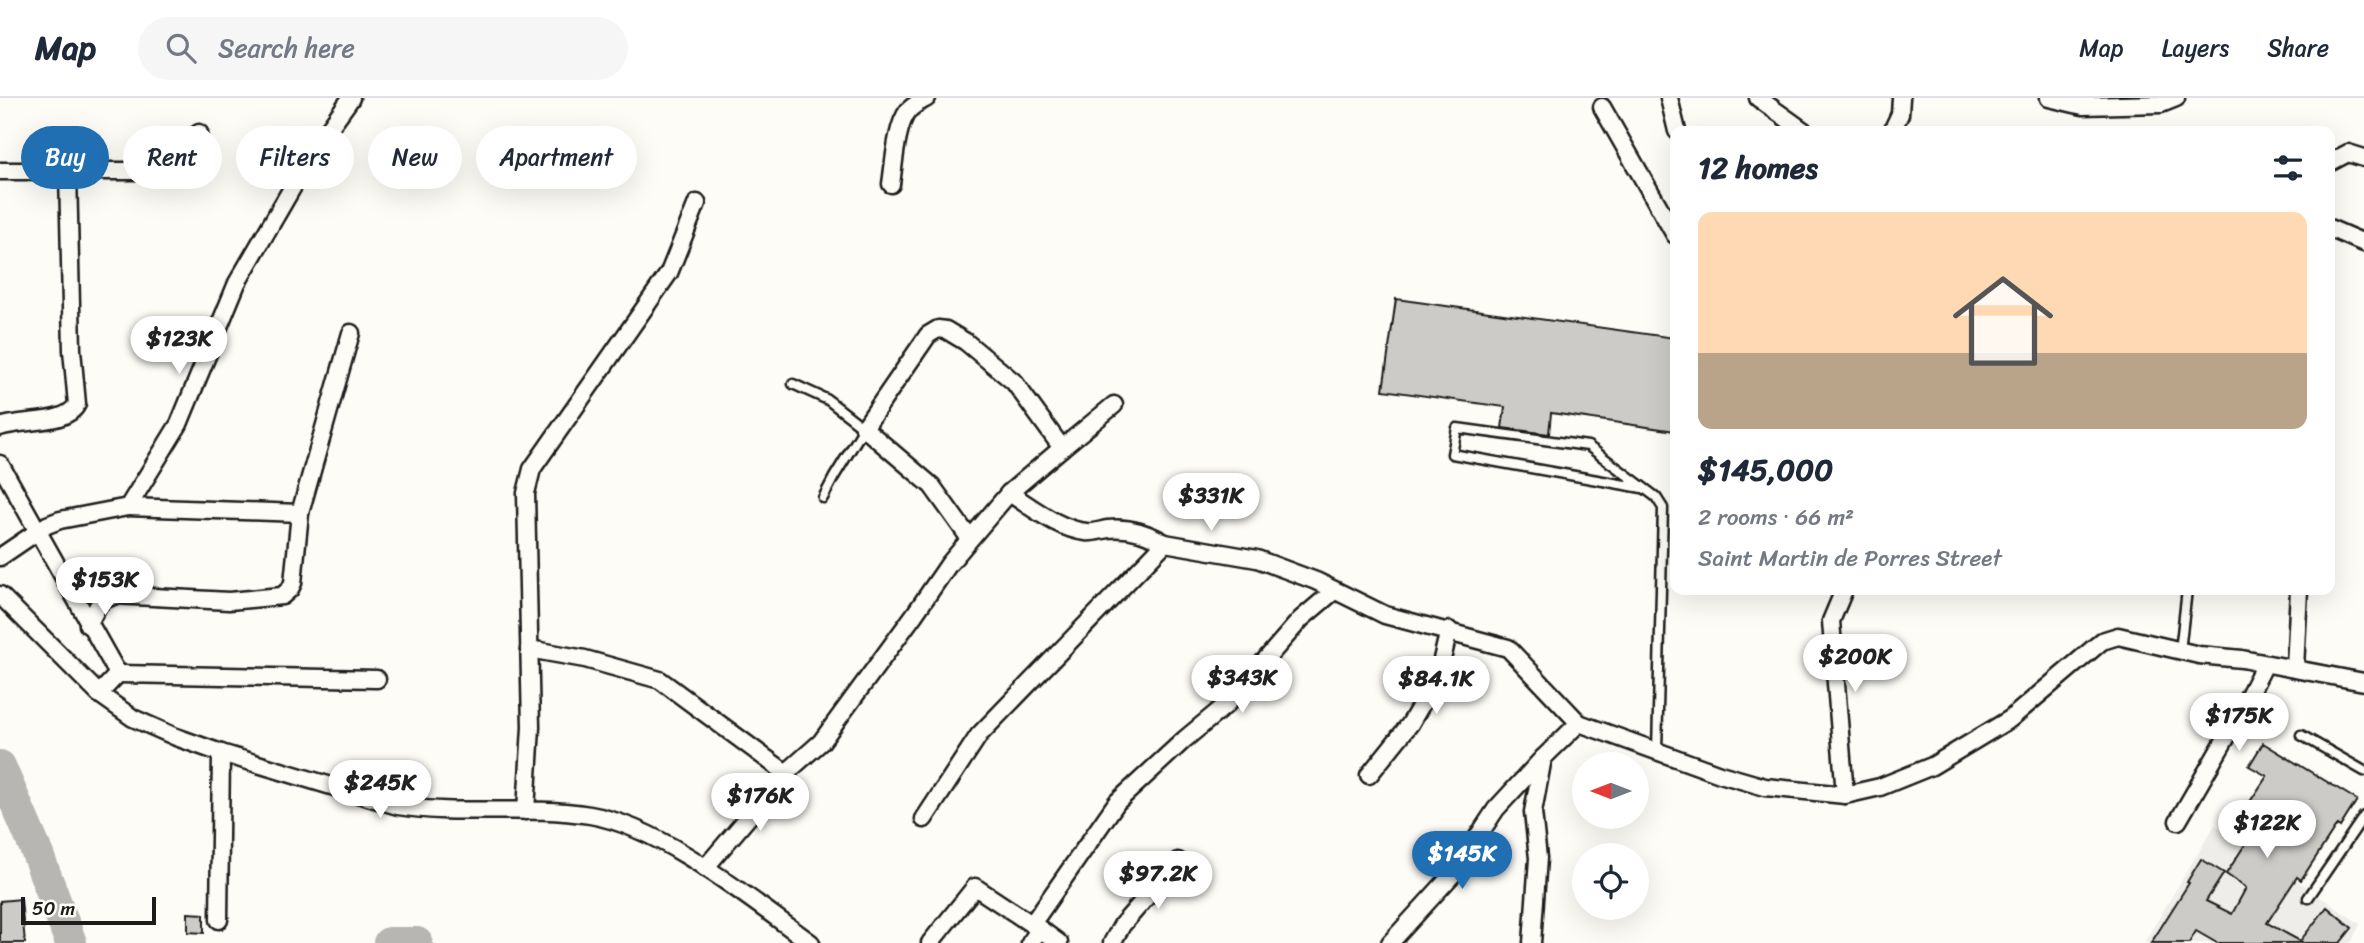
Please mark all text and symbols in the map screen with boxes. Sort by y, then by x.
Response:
search box [138,17,628,80]
text: Map [35,19,96,77]
text: Search here [218,25,355,71]
text: Map [2079,27,2124,69]
text: Layers [2162,27,2229,69]
text: Share [2267,27,2329,69]
icon: search [162,29,200,67]
chip: Buy [21,126,109,189]
chip: Rent [123,126,222,189]
chip: Filters [236,126,354,189]
chip: New [368,126,462,189]
chip: Apartment [476,126,637,189]
text: 12 homes [1698,141,1818,195]
icon: filters [2269,149,2307,187]
icon: home [1940,258,2066,384]
pin: $123K [130,316,228,376]
text: $123K [146,318,212,359]
text: $145,000 [1698,443,1833,497]
pin: $331K [1162,474,1260,533]
text: $331K [1179,475,1243,516]
text: 2 rooms · 66 m² [1698,497,1854,538]
text: Saint Martin de Porres Street [1698,538,2002,579]
pin: $153K [56,558,154,617]
text: $153K [72,559,138,600]
pin: $200K [1806,634,1904,694]
text: $200K [1819,636,1891,677]
pin: $343K [1193,656,1291,715]
pin: $84.1K [1379,656,1493,716]
text: $343K [1207,657,1277,698]
text: $84.1K [1399,658,1473,699]
pin: $175K [2190,694,2288,753]
text: $175K [2206,695,2272,736]
north arrow [1572,752,1648,830]
map controls [1572,752,1649,920]
pin: $245K [331,760,429,820]
text: $245K [344,762,416,803]
pin: $176K [711,774,809,833]
text: $176K [727,775,793,816]
pin: $122K [2218,800,2316,860]
text: $122K [2234,802,2300,843]
pin: $145K [1413,832,1511,891]
text: $145K [1428,833,1496,874]
button: locate [1572,843,1649,920]
pin: $97.2K [1101,852,1215,911]
text: $97.2K [1120,853,1196,894]
text: 50 m [32,892,75,925]
scale bar [21,894,156,926]

